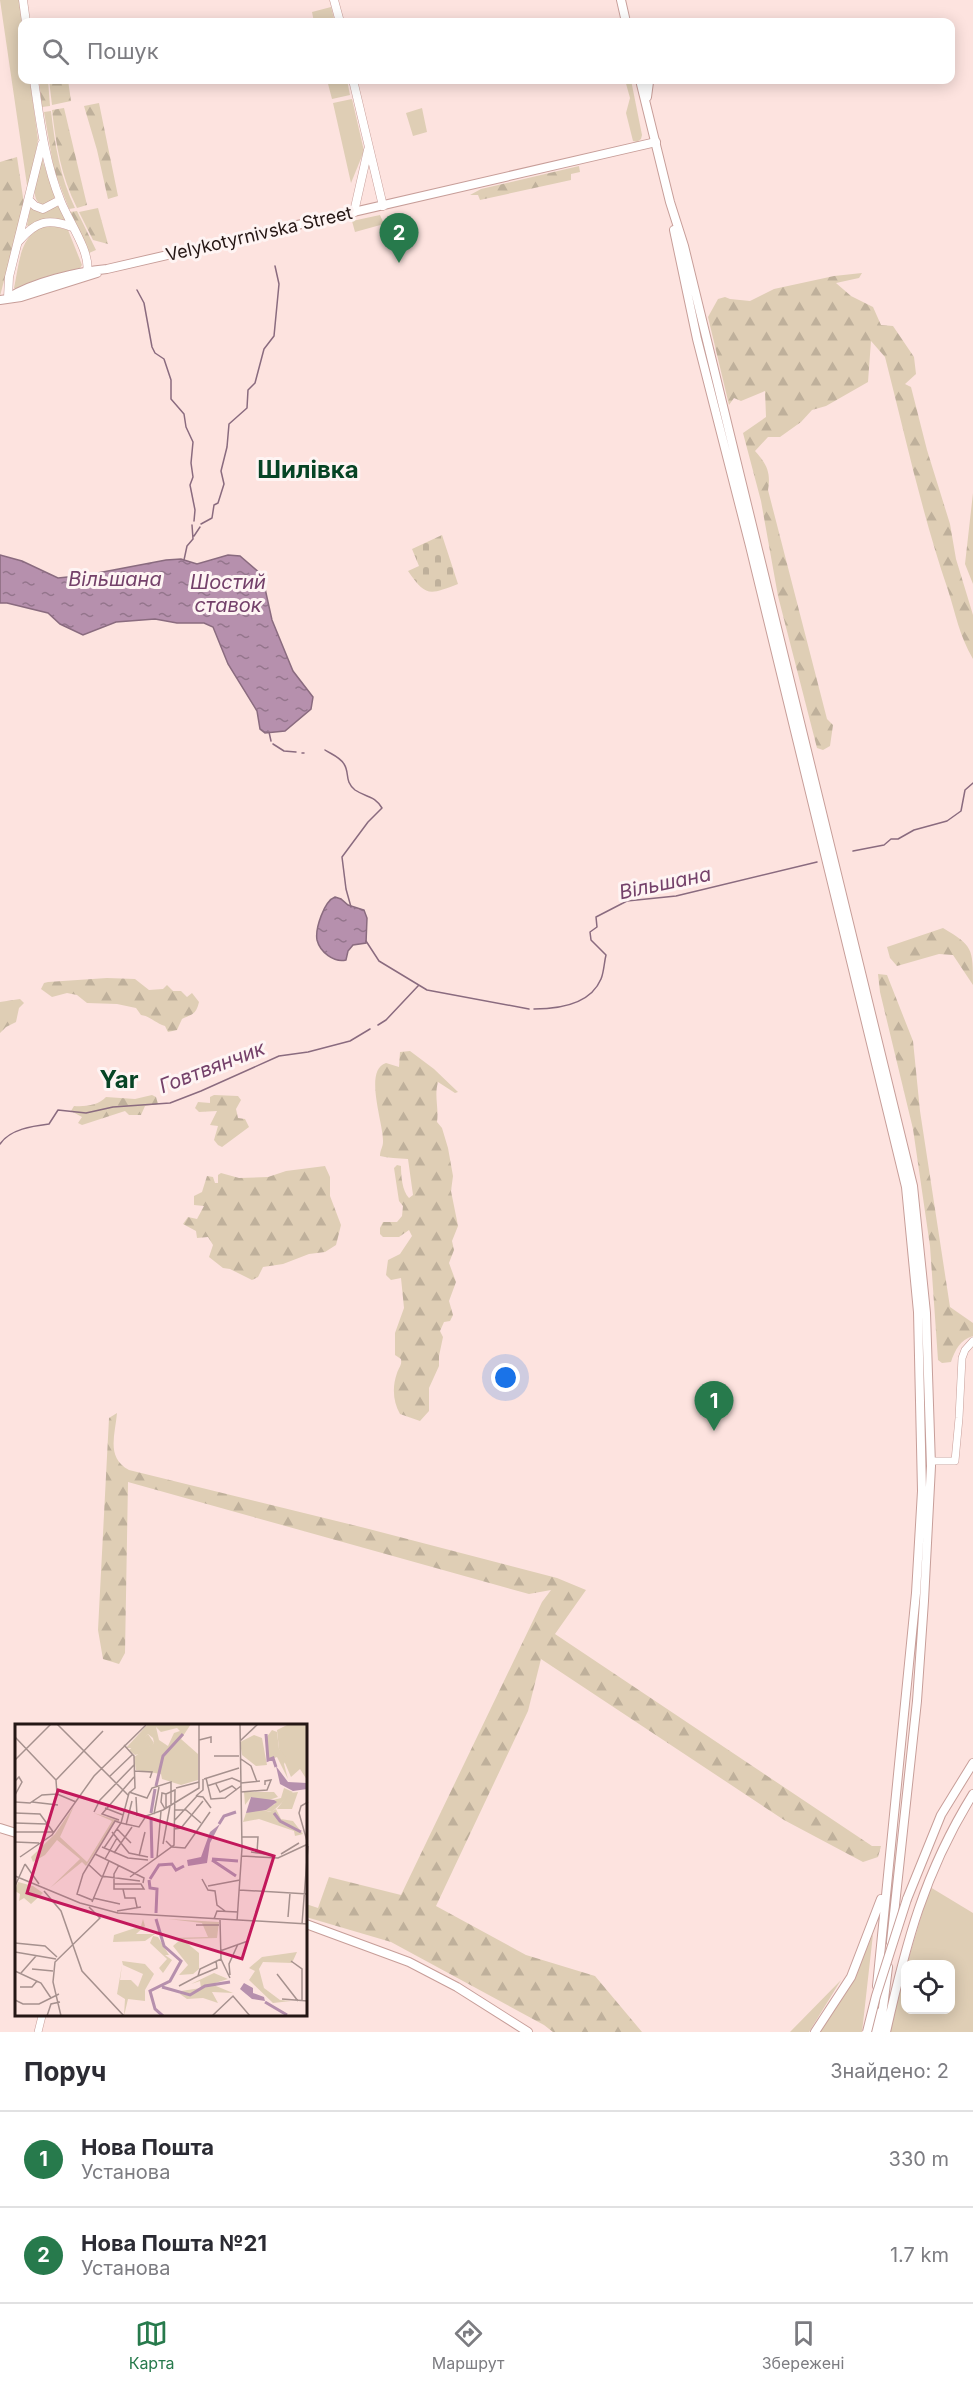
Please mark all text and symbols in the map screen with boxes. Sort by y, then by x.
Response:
search box [18,18,955,84]
icon: search [39,35,72,68]
text: Пошук [87,38,159,64]
street label: Velykotyrnivska Street [164,202,354,265]
pin: 2 [380,214,418,263]
district label: Шилівка [257,455,359,484]
water label: Вільшана [68,567,162,591]
water label: Шостий ставок [190,570,266,617]
water label: Вільшана [617,862,713,904]
water label: Говтвянчик [156,1035,269,1098]
district label: Yar [100,1065,139,1094]
your location [491,1363,520,1392]
pin: 1 [694,1382,734,1431]
inset map [15,1724,308,2017]
map controls [901,1960,955,2014]
button: locate [901,1960,955,2014]
text: Поруч [24,2056,106,2087]
text: Знайдено: 2 [830,2059,949,2083]
text: Нова Пошта [81,2134,214,2160]
text: 1 [39,2147,48,2171]
text: 330 m [889,2147,949,2171]
text: Установа [81,2160,170,2184]
text: Нова Пошта №21 [81,2230,267,2256]
text: 2 [37,2243,50,2267]
text: 1.7 km [890,2243,949,2267]
text: Установа [81,2256,170,2280]
tab: Карта [129,2317,175,2373]
tab: Маршрут [432,2317,504,2373]
tab: Збережені [762,2317,844,2373]

